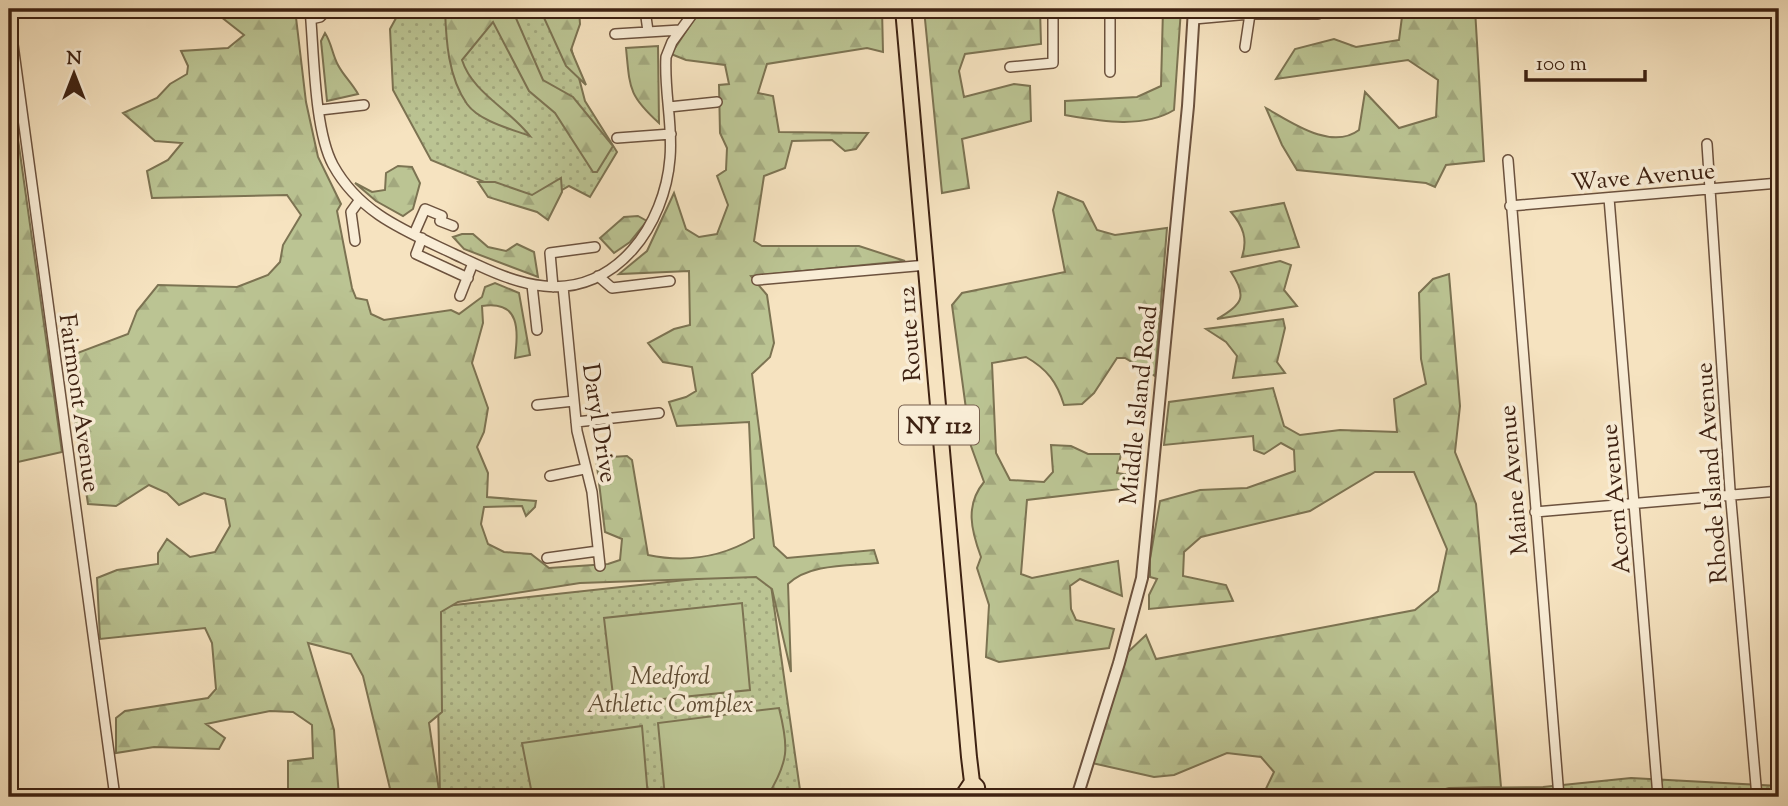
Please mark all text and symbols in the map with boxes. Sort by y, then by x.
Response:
north arrow [38,38,108,108]
scale bar [1526,38,1644,82]
text: N [66,46,82,73]
text: 100 m [1536,50,1587,80]
street label: Wave Avenue [1570,155,1717,201]
street label: Route 112 [891,285,931,383]
street label: Middle Island Road [1113,304,1167,506]
street label: Fairmont Avenue [49,312,107,495]
street label: Daryl Drive [572,361,624,485]
street label: Rhode Island Avenue [1688,361,1738,585]
street label: Maine Avenue [1492,403,1538,556]
road number: NY 112 [899,406,979,444]
street label: Acorn Avenue [1593,422,1640,575]
park label: Medford Athletic Complex [587,661,753,723]

